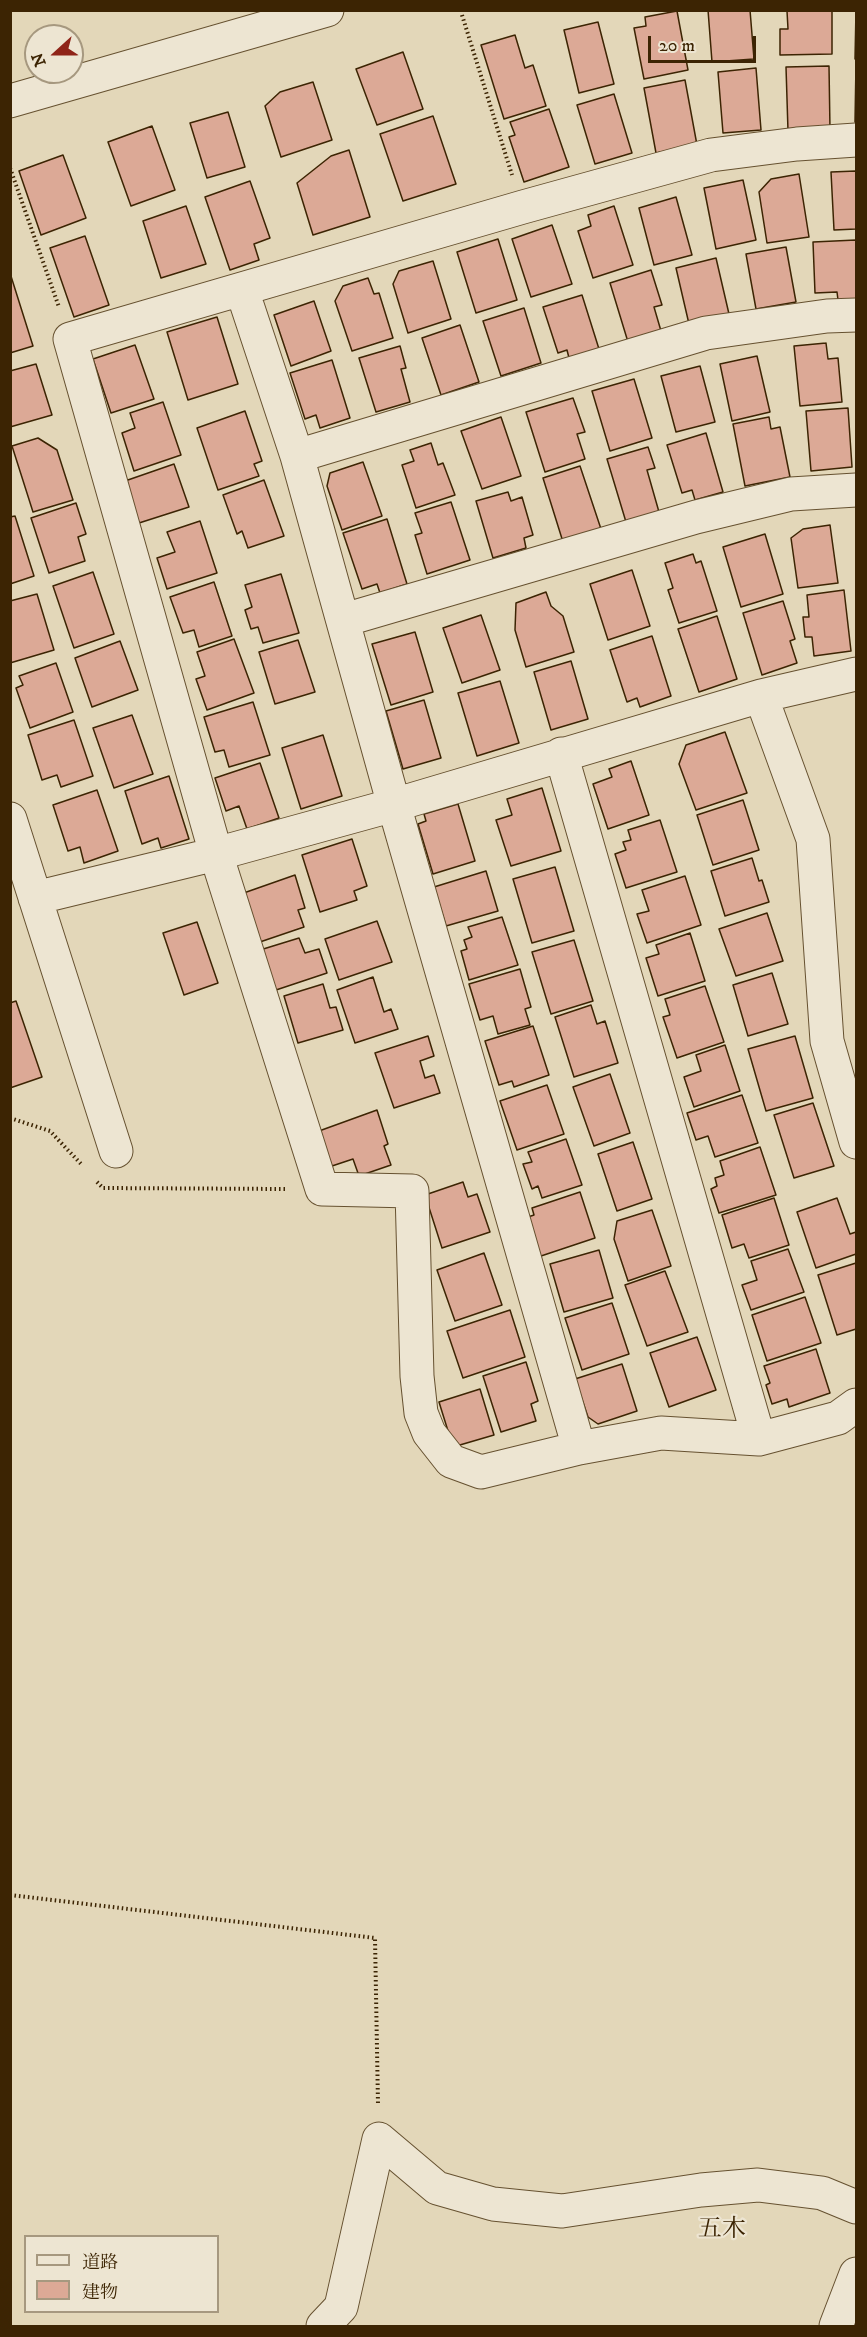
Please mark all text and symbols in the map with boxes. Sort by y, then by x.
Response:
north arrow [24,24,84,84]
scale bar [651,24,759,62]
text: 20 m [659,35,695,57]
text: N [27,50,51,69]
district label: 五木 [698,2217,746,2245]
legend [24,2235,219,2313]
text: 道路 [82,2252,118,2274]
text: 建物 [82,2282,118,2304]

